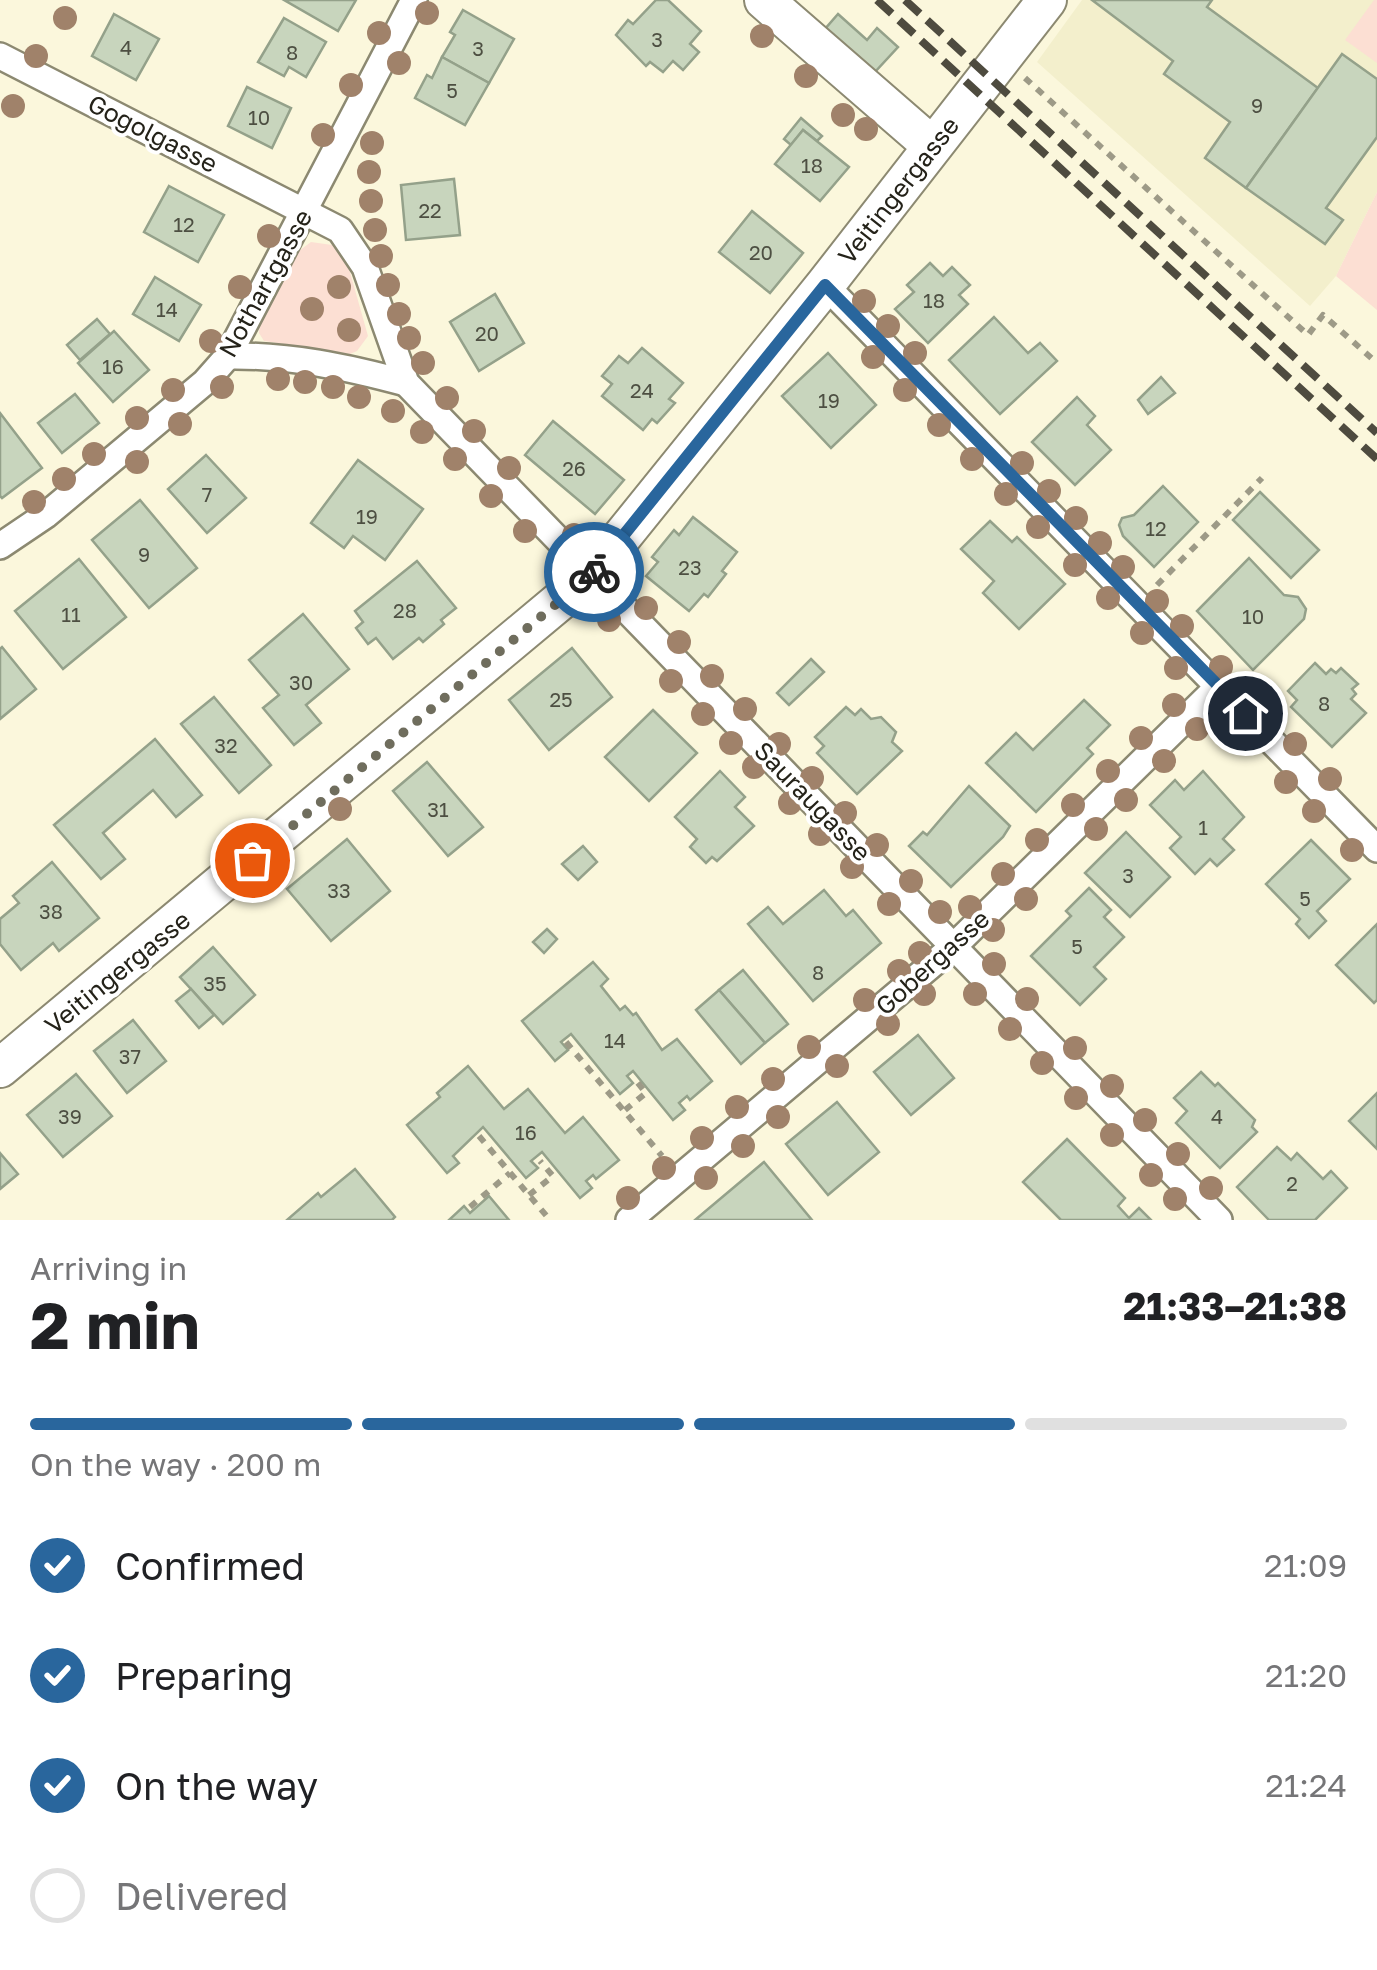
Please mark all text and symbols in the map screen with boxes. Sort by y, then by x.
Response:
house number: 3 [651,27,663,51]
house number: 4 [120,35,132,59]
house number: 3 [472,36,484,60]
house number: 8 [286,40,298,64]
house number: 5 [446,78,458,102]
street label: Gogolgasse [83,87,223,179]
house number: 9 [1251,93,1263,117]
house number: 10 [248,105,270,129]
street label: Veitingergasse [831,110,965,270]
house number: 18 [801,153,823,177]
house number: 22 [418,198,442,222]
street label: Nothartgasse [212,204,318,362]
house number: 12 [173,212,195,236]
house number: 20 [749,240,773,264]
house number: 18 [923,288,945,312]
house number: 14 [156,297,178,321]
house number: 20 [475,321,499,345]
house number: 16 [102,354,124,378]
house number: 24 [630,378,654,402]
house number: 19 [818,388,840,412]
house number: 26 [562,456,586,480]
house number: 7 [202,482,212,506]
house number: 19 [356,504,378,528]
house number: 12 [1145,516,1167,540]
courier [544,522,644,622]
house number: 9 [138,542,150,566]
icon: bike [567,545,622,600]
house number: 23 [678,555,702,579]
house number: 28 [393,598,417,622]
house number: 11 [61,602,81,626]
house number: 10 [1242,604,1264,628]
house number: 30 [289,670,313,694]
pin [1203,671,1288,756]
icon: home [1218,686,1273,741]
house number: 25 [549,687,573,711]
house number: 8 [1318,691,1330,715]
house number: 32 [214,733,238,757]
street label: Sauraugasse [748,735,878,867]
house number: 31 [427,797,449,821]
house number: 1 [1198,815,1208,839]
pin [210,818,295,903]
icon: bag [225,833,280,888]
house number: 3 [1122,863,1134,887]
house number: 33 [327,878,351,902]
house number: 5 [1299,886,1311,910]
house number: 38 [39,899,63,923]
street label: Gobergasse [869,903,995,1021]
street label: Veitingergasse [38,904,196,1040]
house number: 5 [1071,934,1083,958]
house number: 8 [812,960,824,984]
house number: 35 [203,971,227,995]
house number: 14 [604,1028,626,1052]
house number: 37 [119,1044,141,1068]
house number: 39 [58,1104,82,1128]
house number: 4 [1211,1104,1223,1128]
house number: 16 [515,1120,537,1144]
house number: 2 [1286,1171,1298,1195]
text: Arriving in [30,1249,187,1287]
text: 21:33–21:38 [1123,1283,1347,1328]
text: 2 min [30,1285,200,1363]
text: On the way · 200 m [30,1445,321,1483]
icon: check [30,1538,85,1593]
text: Confirmed [115,1543,305,1588]
text: 21:09 [1264,1546,1347,1584]
icon: check [30,1648,85,1703]
text: Preparing [115,1653,293,1698]
text: 21:20 [1265,1656,1347,1694]
icon: check [30,1758,85,1813]
text: On the way [115,1763,318,1808]
text: 21:24 [1265,1766,1347,1804]
text: Delivered [115,1873,288,1918]

